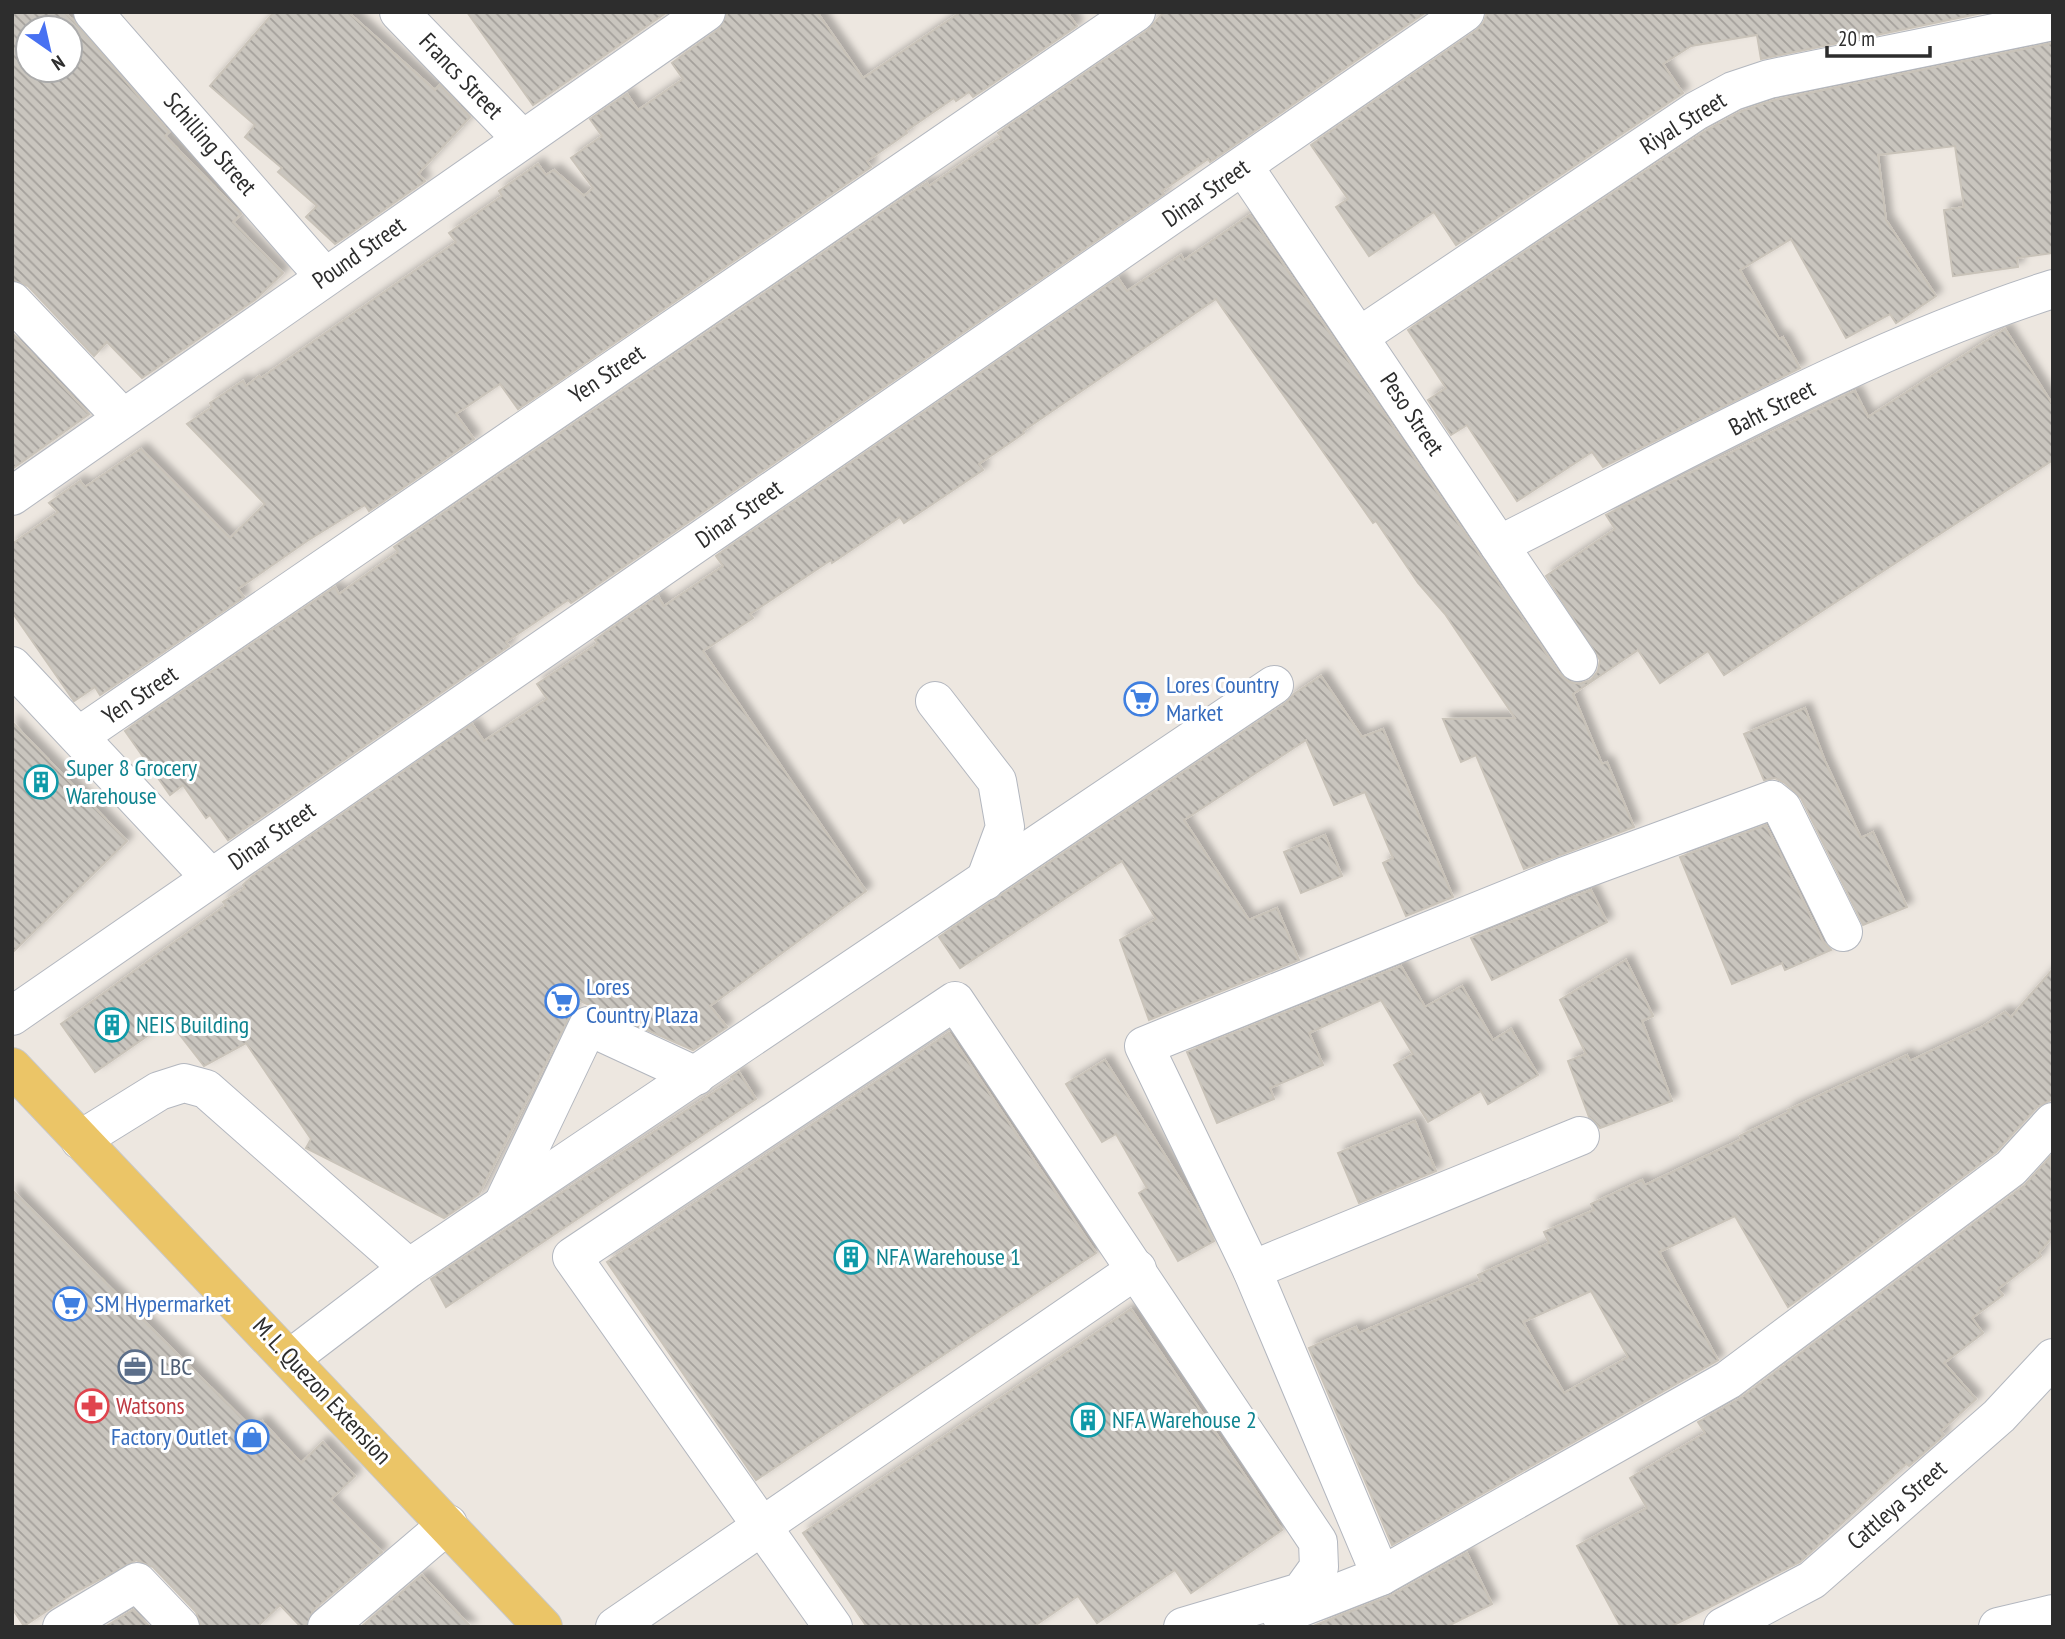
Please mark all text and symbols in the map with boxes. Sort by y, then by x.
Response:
north arrow [14,14,84,84]
scale bar [1827,14,1930,58]
text: 20 m [1838,25,1875,52]
street label: Francs Street [413,26,510,126]
text: N [48,50,69,76]
street label: Riyal Street [1634,84,1732,161]
street label: Schilling Street [157,86,264,202]
street label: Dinar Street [1156,151,1256,234]
street label: Pound Street [306,209,412,296]
street label: Yen Street [563,337,651,410]
street label: Peso Street [1373,366,1452,461]
street label: Baht Street [1723,372,1821,442]
street label: Dinar Street [689,472,789,555]
street label: Yen Street [96,658,184,731]
place label: Lores Country Market [1166,669,1279,728]
supermarket icon: Lores Country Market [1122,680,1160,718]
place label: Super 8 Grocery Warehouse [66,752,197,811]
building icon: Super 8 Grocery Warehouse [22,763,60,801]
street label: Dinar Street [222,794,322,877]
place label: Lores Country Plaza [586,971,699,1030]
supermarket icon: Lores Country Plaza [543,982,581,1020]
building icon: NEIS Building [93,1006,131,1044]
place label: NEIS Building [136,1009,249,1040]
building icon: NFA Warehouse 1 [832,1238,870,1276]
place label: NFA Warehouse 1 [876,1241,1021,1272]
supermarket icon: SM Hypermarket [51,1285,89,1323]
place label: SM Hypermarket [94,1288,231,1319]
street label: M. L. Quezon Extension [246,1311,398,1471]
office icon: LBC [116,1348,154,1386]
place label: LBC [160,1351,192,1382]
pharmacy icon: Watsons [73,1387,111,1425]
place label: Watsons [116,1390,185,1421]
building icon: NFA Warehouse 2 [1069,1401,1107,1439]
place label: NFA Warehouse 2 [1112,1404,1257,1435]
shop icon: Factory Outlet [233,1418,271,1456]
place label: Factory Outlet [111,1421,228,1452]
street label: Cattleya Street [1840,1453,1953,1556]

